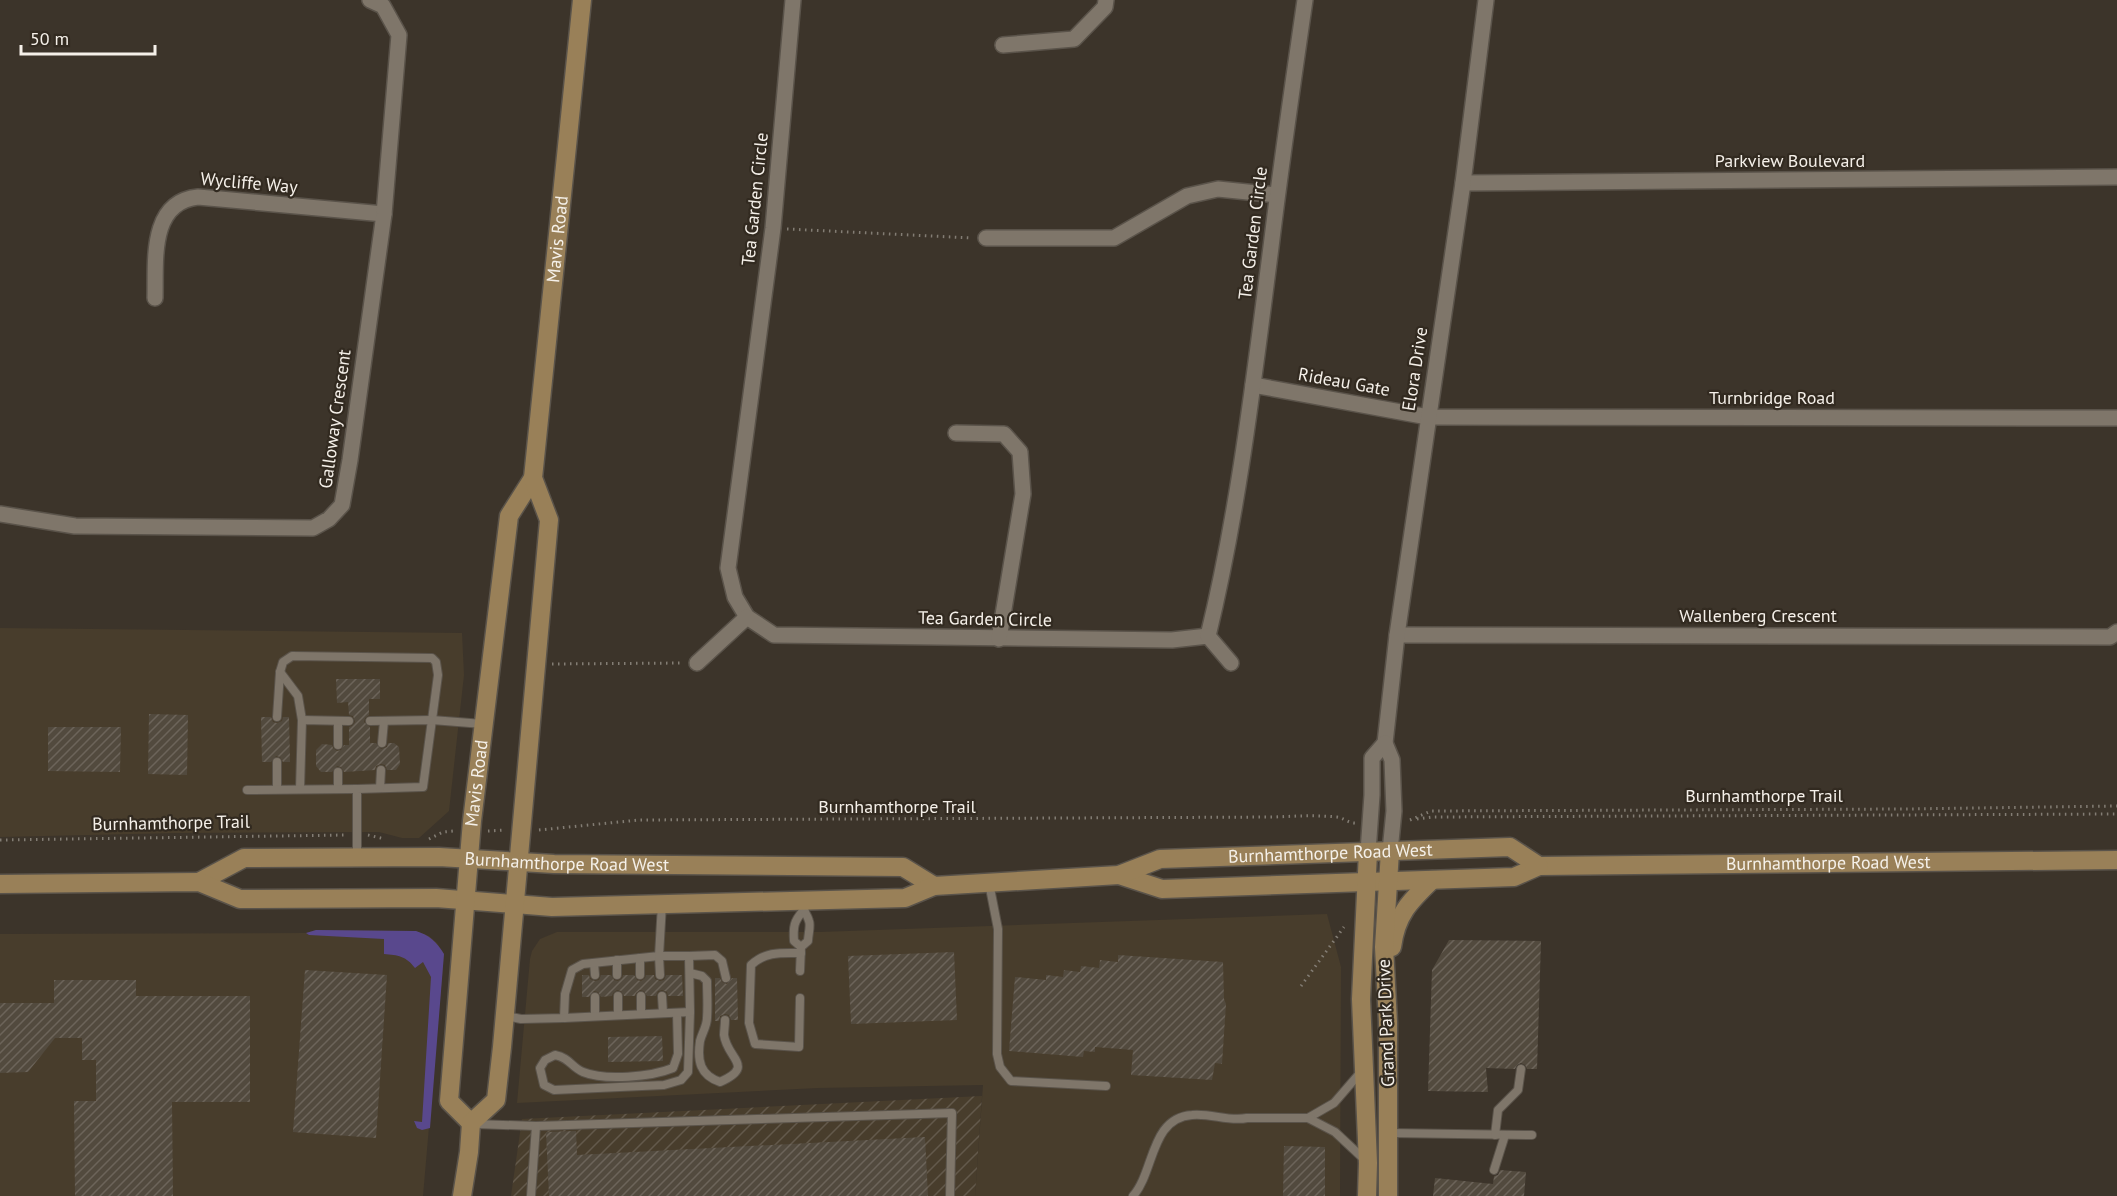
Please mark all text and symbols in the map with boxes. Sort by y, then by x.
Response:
scale bar [21,18,154,56]
text: 50 m [30,27,69,50]
street label: Tea Garden Circle [736,131,773,267]
street label: Parkview Boulevard [1715,149,1865,172]
street label: Tea Garden Circle [1233,165,1272,301]
street label: Wycliffe Way [200,167,299,198]
street label: Mavis Road [541,195,573,284]
street label: Elora Drive [1397,325,1432,413]
street label: Galloway Crescent [313,348,356,490]
street label: Rideau Gate [1296,362,1392,401]
street label: Turnbridge Road [1709,386,1835,409]
street label: Wallenberg Crescent [1679,604,1837,627]
street label: Tea Garden Circle [918,606,1052,631]
street label: Mavis Road [459,739,493,828]
street label: Burnhamthorpe Trail [1685,784,1844,807]
street label: Burnhamthorpe Trail [818,795,977,818]
street label: Burnhamthorpe Trail [92,810,251,835]
street label: Burnhamthorpe Road West [1228,838,1433,868]
street label: Burnhamthorpe Road West [464,847,669,876]
street label: Burnhamthorpe Road West [1726,850,1931,875]
street label: Grand Park Drive [1372,959,1399,1087]

